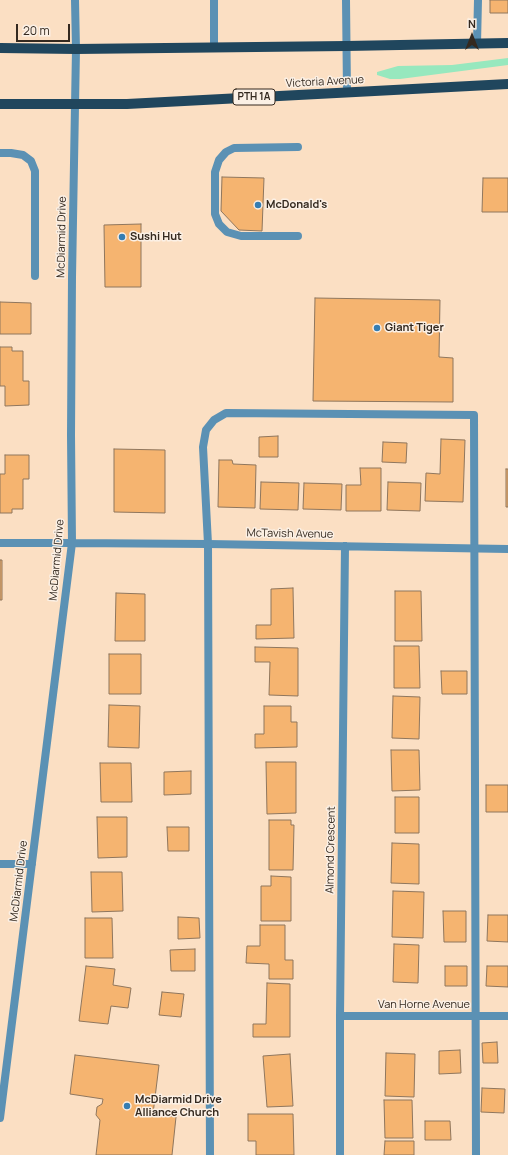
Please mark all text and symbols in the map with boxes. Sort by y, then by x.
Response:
scale bar [18,16,72,42]
north arrow [452,16,492,56]
text: N [468,16,476,31]
text: 20 m [23,22,50,39]
street label: Victoria Avenue [286,73,364,91]
road number: PTH 1A [233,89,275,105]
street label: McDiarmid Drive [55,196,69,278]
place label: McDonald's [266,198,327,212]
marker: McDonald's [253,200,263,210]
place label: Sushi Hut [130,230,182,244]
marker: Sushi Hut [117,232,127,242]
place label: Giant Tiger [385,321,444,335]
marker: Giant Tiger [372,323,382,333]
street label: McDiarmid Drive [47,519,67,601]
street label: McTavish Avenue [247,527,333,541]
street label: Almond Crescent [324,806,338,894]
street label: McDiarmid Drive [7,840,31,922]
street label: Van Horne Avenue [378,998,470,1012]
place label: McDiarmid Drive Alliance Church [135,1093,222,1119]
marker: McDiarmid Drive Alliance Church [122,1101,132,1111]

